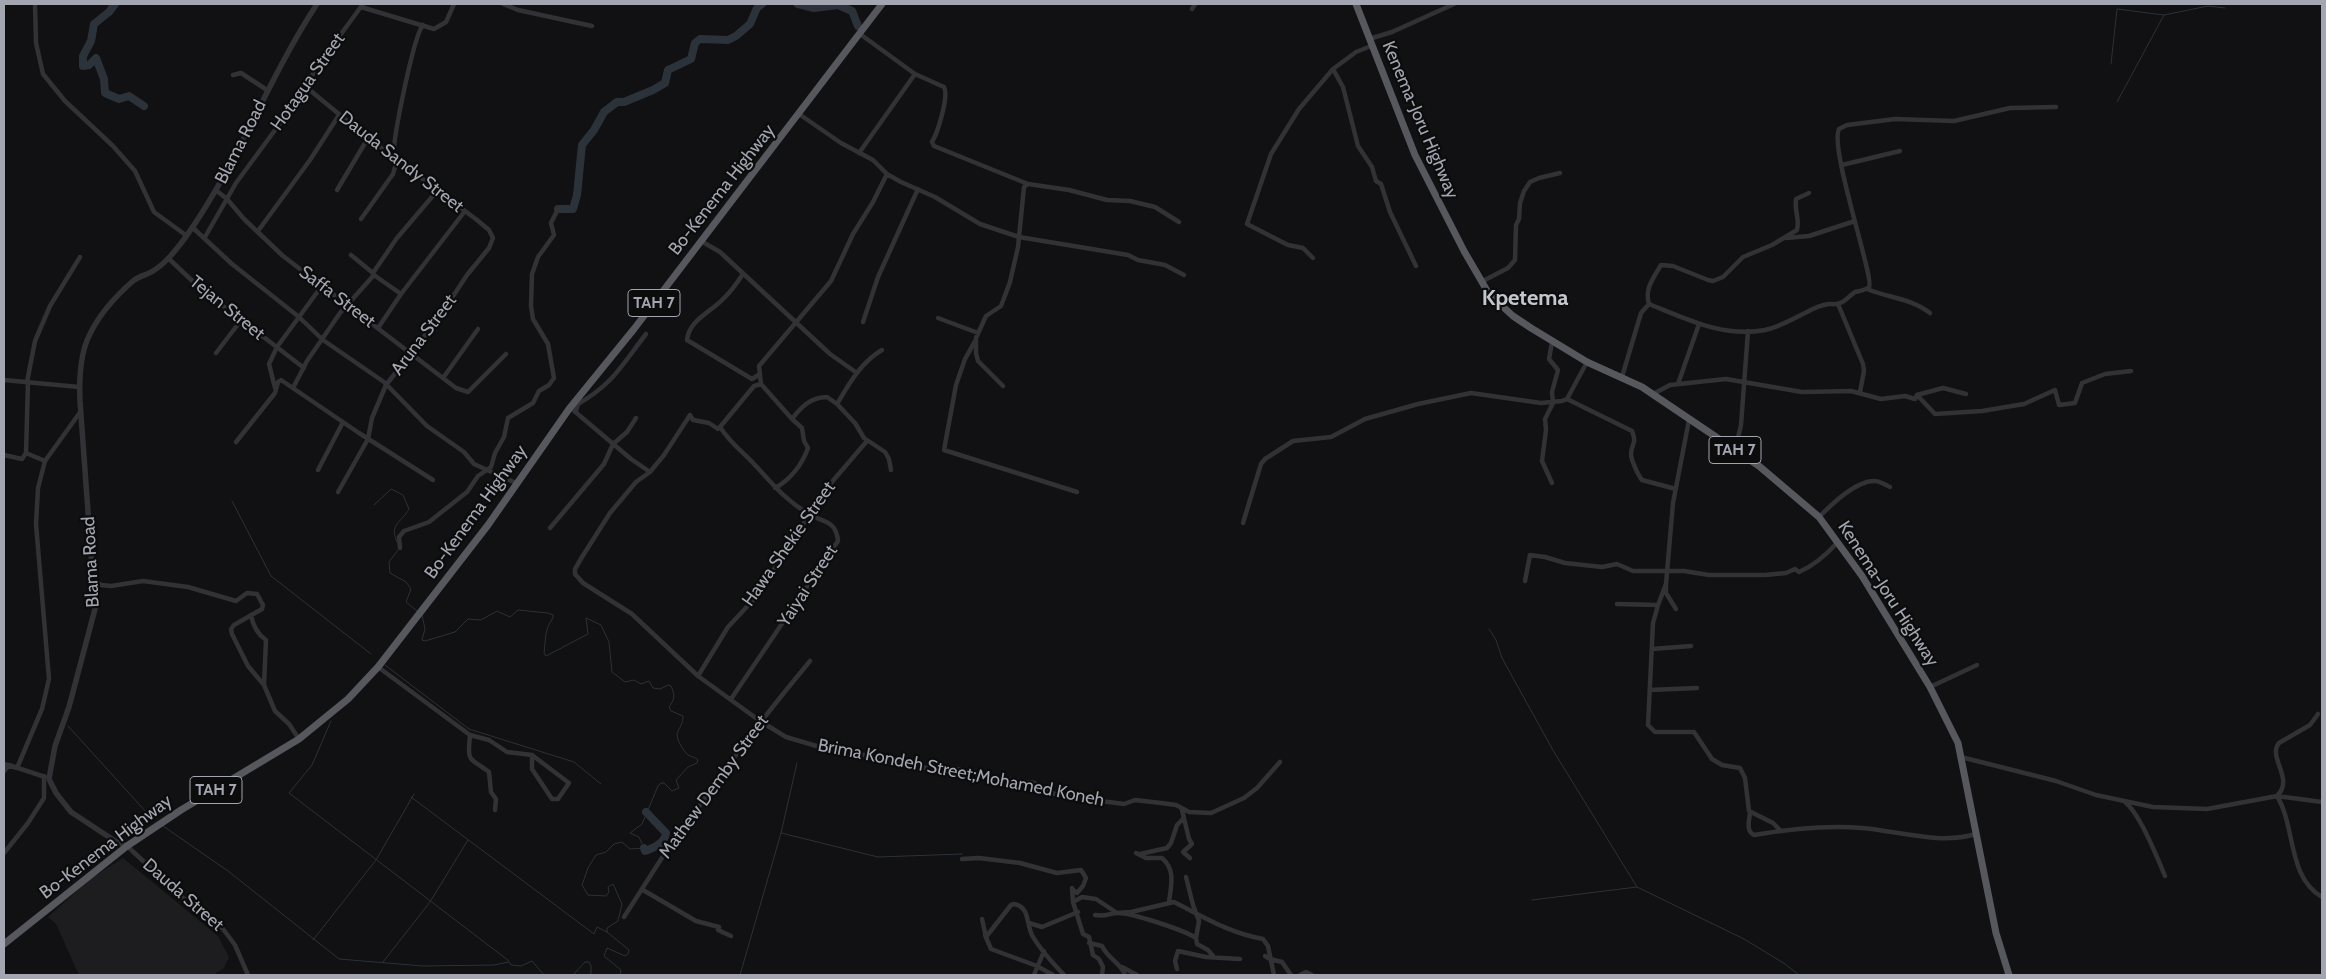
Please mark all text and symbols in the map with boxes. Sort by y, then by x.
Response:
street label: Hotagua Street [266,29,350,135]
street label: Kenema-Joru Highway [1377,38,1463,202]
street label: Blama Road [211,97,271,187]
street label: Dauda Sandy Street [334,107,468,217]
street label: Bo-Kenema Highway [664,120,780,260]
street label: Saffa Street [295,261,379,333]
street label: Tejan Street [185,271,269,345]
district label: Kpetema [1482,286,1568,312]
street label: Aruna Street [387,290,461,380]
road number: TAH 7 [628,290,680,316]
road number: TAH 7 [1709,436,1761,464]
street label: Bo-Kenema Highway [420,441,532,583]
street label: Hawa Shekie Street [738,477,840,611]
street label: Blama Road [78,516,104,608]
street label: Kenema-Joru Highway [1833,517,1943,671]
street label: Yaiyai Street [774,541,842,631]
street label: Mathew Demby Street [655,711,773,863]
street label: Brima Kondeh Street;Mohamed Koneh [816,735,1106,811]
road number: TAH 7 [190,776,242,804]
street label: Bo-Kenema Highway [36,790,176,904]
street label: Dauda Street [138,854,228,936]

